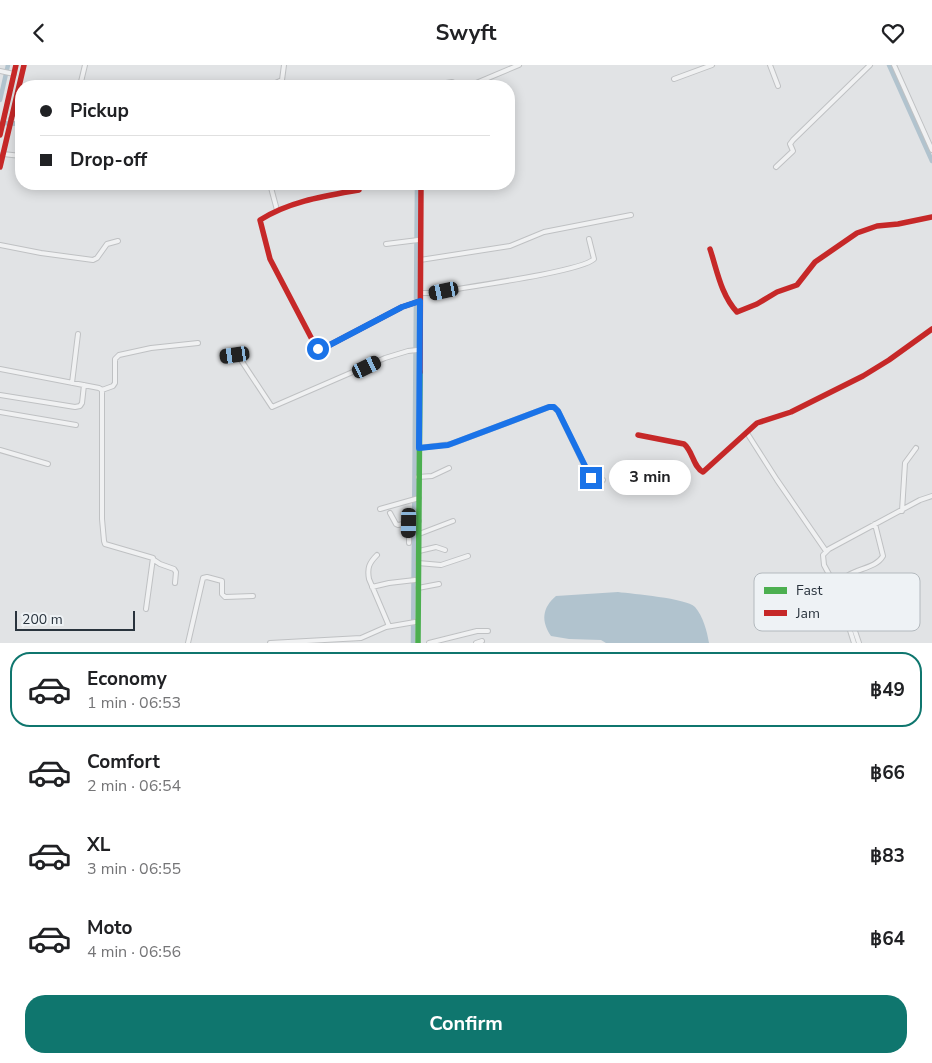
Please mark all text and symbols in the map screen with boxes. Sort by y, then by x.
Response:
text: Swyft [436,18,496,48]
icon: back [25,19,53,47]
icon: heart [879,19,907,47]
text: Pickup [70,98,129,124]
text: Drop-off [70,147,147,173]
car [427,281,460,301]
route start [307,338,329,360]
car [219,345,250,365]
car [350,354,383,380]
callout: 3 min [608,461,691,495]
text: 3 min [629,466,671,488]
route end [580,467,602,489]
car [401,508,416,538]
legend [754,573,920,631]
text: Fast [796,581,822,600]
text: Jam [795,604,820,623]
scale bar [15,608,135,631]
text: 200 m [22,610,63,629]
text: Economy [87,666,167,692]
icon: car [27,667,72,712]
text: ฿49 [870,677,905,703]
text: 1 min · 06:53 [87,692,181,714]
text: Comfort [87,749,160,775]
icon: car [27,750,72,795]
text: ฿66 [870,760,905,786]
text: 2 min · 06:54 [87,775,181,797]
text: XL [87,832,110,858]
icon: car [27,833,72,878]
text: ฿83 [870,843,905,869]
text: 3 min · 06:55 [87,858,181,880]
text: Moto [87,915,133,941]
icon: car [27,916,72,961]
text: ฿64 [870,926,905,952]
text: 4 min · 06:56 [87,941,181,963]
button: Confirm [25,995,907,1053]

